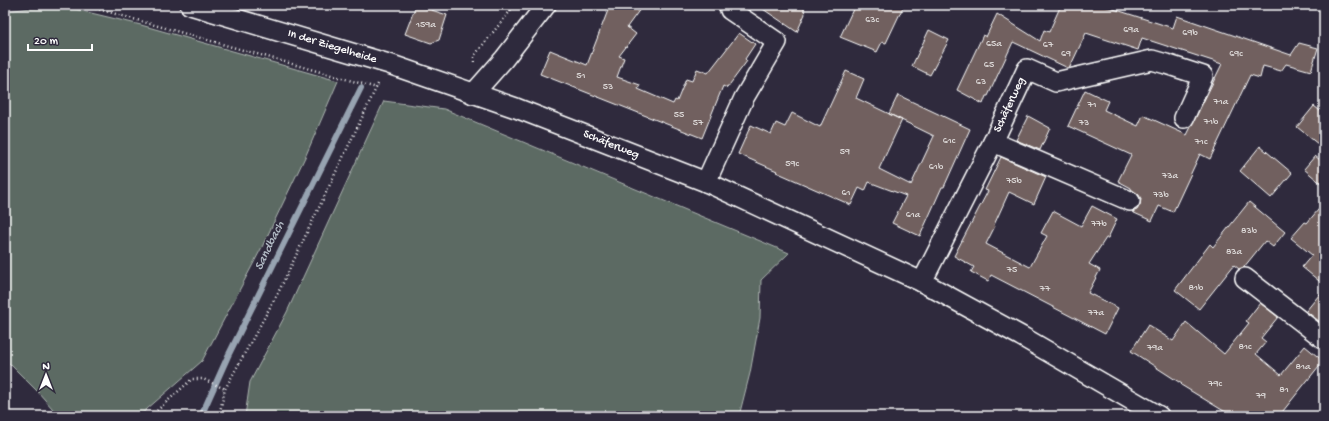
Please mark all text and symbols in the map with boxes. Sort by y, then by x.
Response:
house number: 63c [865,14,879,26]
house number: 159a [415,19,436,31]
house number: 69a [1123,24,1139,36]
scale bar [28,26,92,52]
street label: In der Ziegelheide [286,27,379,67]
house number: 69b [1182,27,1198,39]
text: 20 m [34,35,59,49]
house number: 65a [986,38,1002,50]
house number: 67 [1043,39,1054,51]
house number: 69 [1061,48,1071,60]
house number: 69c [1229,48,1243,60]
house number: 65 [984,59,994,71]
house number: 51 [576,70,586,82]
street label: Schäferweg [991,75,1029,135]
house number: 63 [976,76,986,88]
house number: 53 [603,81,613,93]
house number: 71a [1213,96,1229,108]
house number: 71 [1086,99,1097,111]
house number: 55 [674,109,684,121]
house number: 71b [1203,116,1219,128]
house number: 57 [693,117,704,129]
house number: 73 [1078,117,1089,129]
street label: Schäferweg [581,127,641,163]
house number: 61c [943,135,956,147]
house number: 71c [1194,136,1208,148]
house number: 59 [840,146,850,158]
house number: 59c [785,158,799,170]
house number: 61b [929,161,944,173]
house number: 73a [1161,170,1178,182]
house number: 75b [1005,175,1023,187]
house number: 61 [841,187,851,199]
house number: 73b [1152,189,1170,201]
house number: 61a [906,209,921,221]
water label: Sandbach [252,218,289,273]
house number: 77b [1090,218,1108,230]
house number: 83b [1241,225,1258,237]
house number: 83a [1226,246,1243,258]
house number: 75 [1006,264,1017,276]
house number: 81b [1189,282,1204,294]
house number: 77 [1039,283,1051,295]
house number: 77a [1087,307,1104,319]
house number: 81c [1239,341,1252,353]
house number: 79a [1146,342,1163,354]
north arrow [26,355,66,395]
text: N [42,361,50,373]
house number: 81a [1295,361,1311,373]
house number: 79c [1207,378,1222,390]
house number: 81 [1279,384,1289,396]
house number: 79 [1255,390,1266,402]

